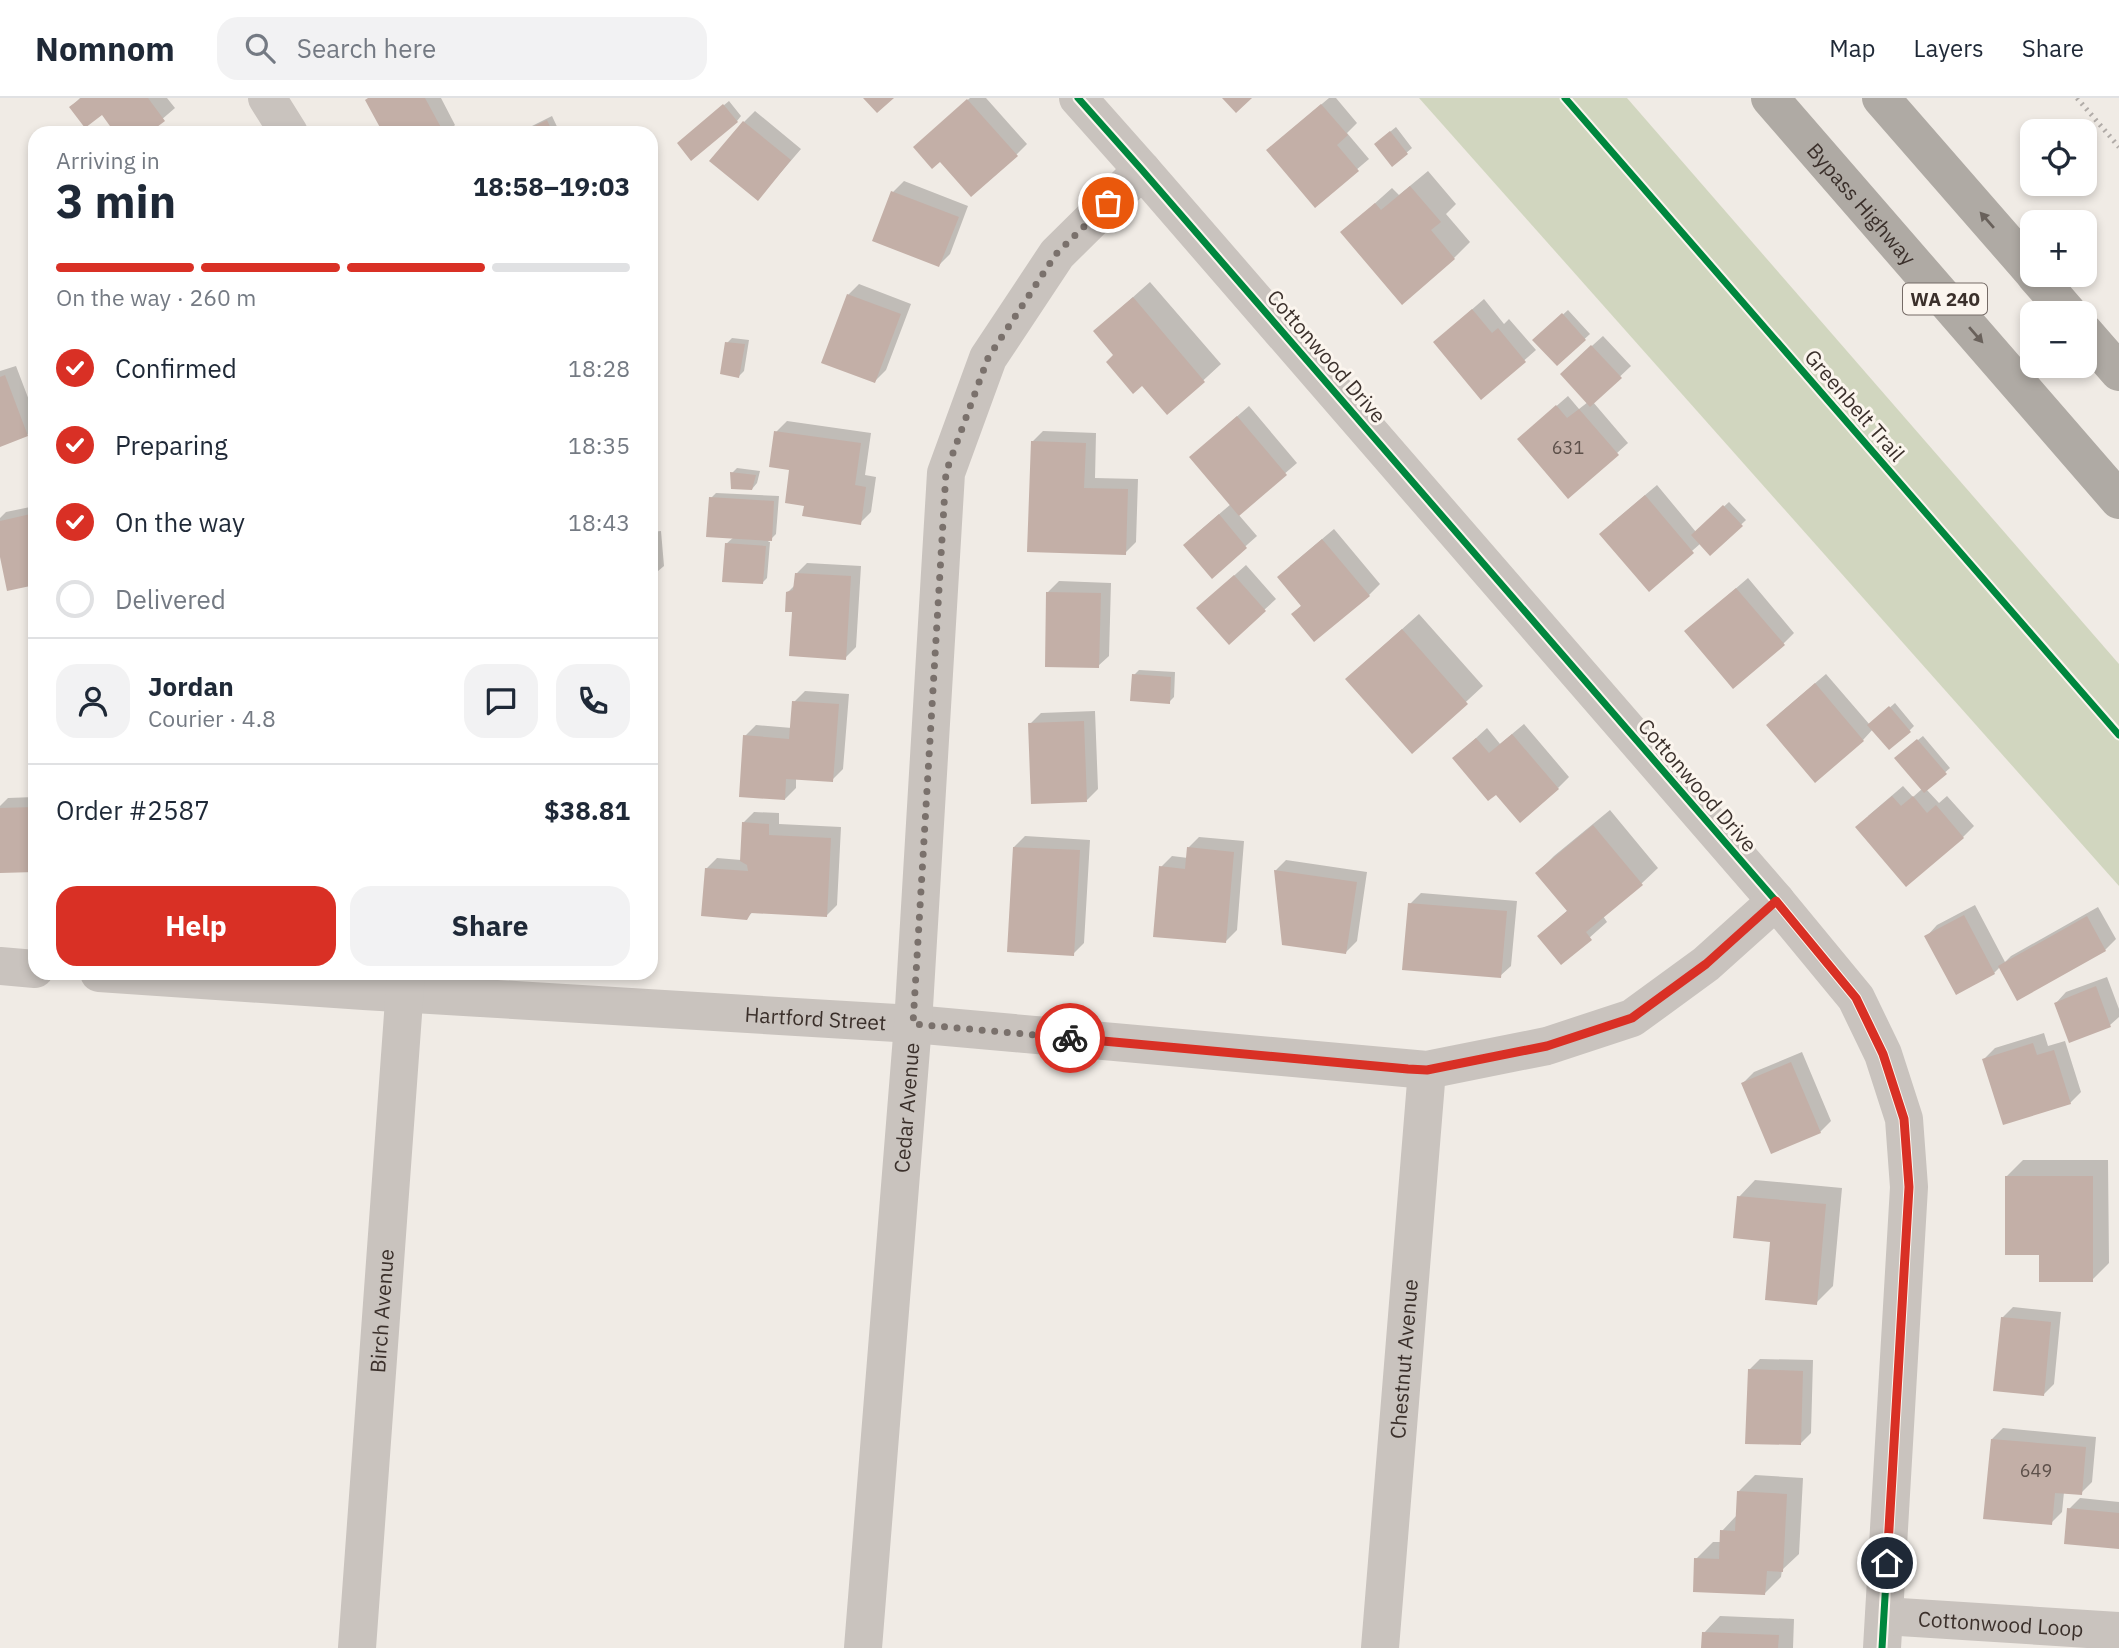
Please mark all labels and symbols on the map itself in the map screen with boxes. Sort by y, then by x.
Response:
street label: Bypass Highway [1801,137,1923,271]
pin [1078,173,1138,233]
one-way arrow [1980,211,1995,228]
street label: Cottonwood Drive [1261,283,1393,429]
road number: WA 240 [1903,284,1987,314]
one-way arrow [1968,326,1983,343]
street label: Greenbelt Trail [1799,343,1912,467]
house number: 631 [1552,436,1584,459]
street label: Cottonwood Drive [1632,712,1764,858]
street label: Hartford Street [744,1000,887,1036]
courier [1035,1003,1105,1073]
street label: Cedar Avenue [887,1041,925,1174]
street label: Birch Avenue [363,1248,400,1374]
street label: Chestnut Avenue [1383,1278,1424,1440]
house number: 649 [2020,1459,2052,1482]
pin [1857,1533,1917,1593]
street label: Cottonwood Loop [1917,1604,2084,1643]

